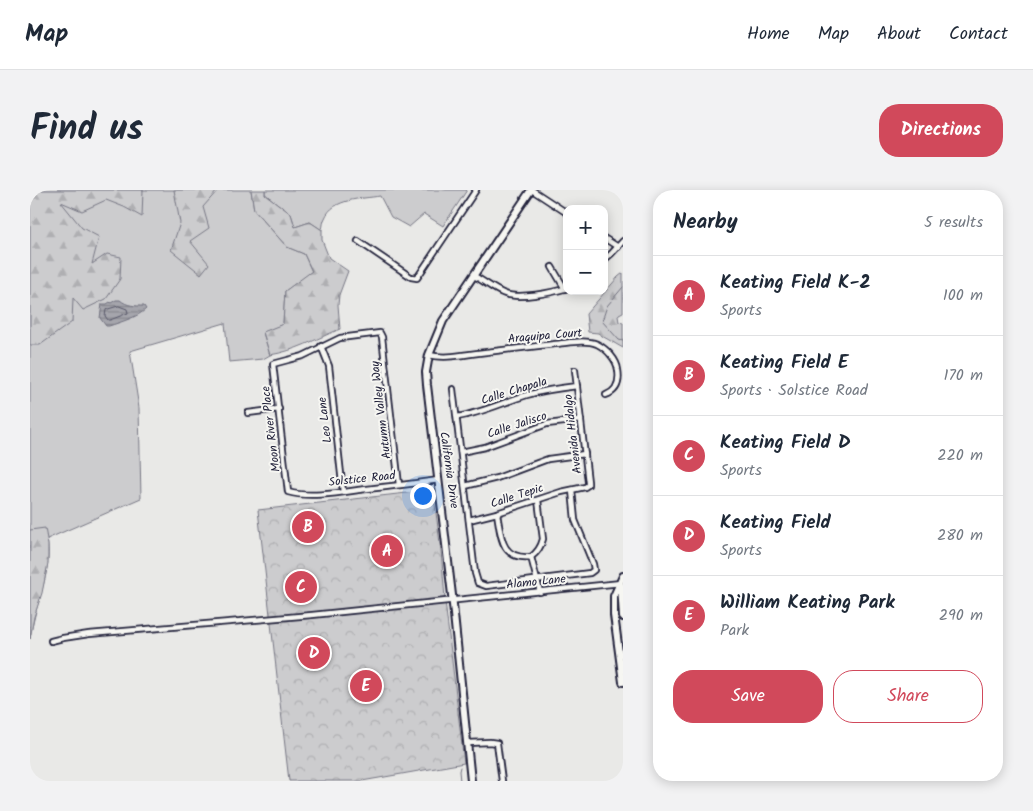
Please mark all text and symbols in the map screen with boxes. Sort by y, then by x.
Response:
text: Map [25,15,68,54]
text: Home [747,20,790,49]
text: Map [818,20,849,49]
text: About [877,20,921,49]
text: Contact [949,20,1008,49]
text: Find us [30,102,143,158]
button: Directions [879,104,1003,157]
map controls [563,205,608,295]
button: + [563,205,608,250]
text: Nearby [673,206,738,239]
text: 5 results [924,210,983,235]
button: − [563,250,608,295]
text: Keating Field K-2 [720,268,871,298]
text: A [684,283,694,308]
text: 100 m [943,283,983,308]
text: Sports [720,298,762,323]
street label: Araquipa Court [507,323,583,349]
text: Keating Field E [720,348,848,378]
street label: Autumn Valley Way [366,360,396,460]
text: B [684,363,694,388]
text: 170 m [943,363,983,388]
street label: Calle Chapala [479,372,550,410]
text: Sports · Solstice Road [720,378,868,403]
street label: Moon River Place [256,384,286,473]
street label: Avenida Hidalgo [559,393,587,475]
street label: Leo Lane [313,395,337,444]
street label: Calle Jalisco [485,406,549,444]
text: Keating Field D [720,428,851,458]
street label: California Drive [434,430,464,510]
text: C [684,443,694,468]
text: 220 m [937,443,983,468]
text: Sports [720,458,762,483]
street label: Solstice Road [328,466,397,492]
street label: Calle Tepic [488,479,546,513]
your location [410,483,436,509]
pin: B [292,508,324,546]
text: Keating Field [720,508,831,538]
text: D [684,523,694,548]
text: 280 m [937,523,983,548]
pin: A [371,532,403,570]
text: Sports [720,538,762,563]
pin: C [285,568,317,606]
street label: Alamo Lane [505,569,567,595]
text: William Keating Park [720,588,895,618]
text: E [685,603,693,628]
text: 290 m [939,603,983,628]
text: Park [720,618,749,643]
pin: D [298,634,330,672]
pin: E [350,667,382,705]
button: Save [673,670,823,723]
button: Share [833,670,983,723]

